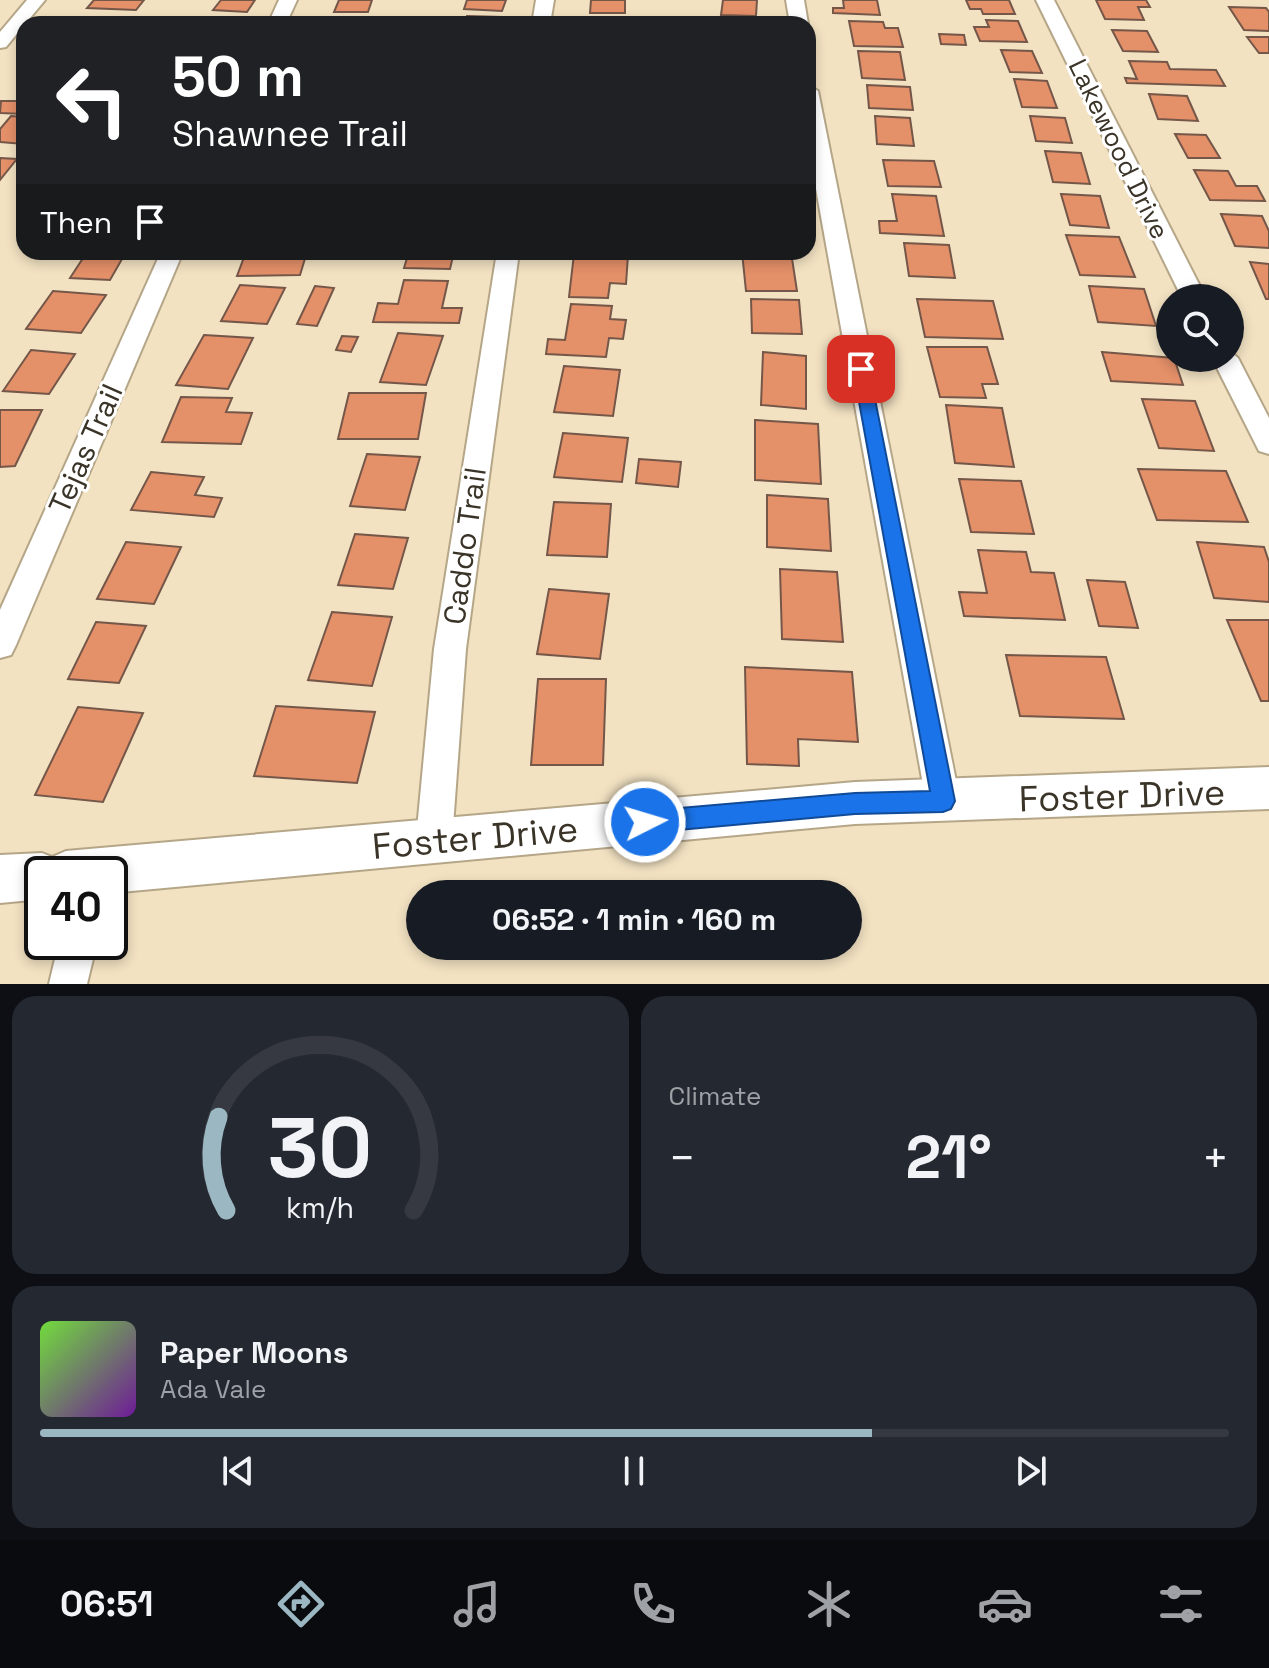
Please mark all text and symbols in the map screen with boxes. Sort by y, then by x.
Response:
text: 50 m [172,41,304,112]
icon: left [40,48,144,152]
street label: Lakewood Drive [1061,53,1177,245]
text: Shawnee Trail [172,111,408,157]
icon: arrive [128,200,172,244]
text: Then [40,203,112,242]
map controls [1156,284,1244,372]
button: search [1156,284,1244,372]
pin [827,335,895,403]
icon: arrive [839,347,883,391]
street label: Tejas Trail [40,378,131,520]
street label: Caddo Trail [434,465,495,627]
street label: Foster Drive [1018,769,1226,823]
position arrow [603,780,687,864]
street label: Foster Drive [370,806,580,870]
speed limit sign: 40 [24,856,128,960]
text: 06:52 · 1 min · 160 m [492,900,776,939]
text: Climate [669,1079,761,1113]
text: 30 [268,1095,372,1201]
text: 21° [906,1119,992,1196]
text: − [669,1130,696,1186]
text: + [1202,1130,1229,1186]
text: km/h [286,1190,354,1226]
text: Paper Moons [160,1333,349,1372]
text: Ada Vale [160,1372,266,1406]
icon: previous [216,1449,260,1493]
icon: pause [612,1449,656,1493]
icon: next [1009,1449,1053,1493]
icon: directions [273,1576,329,1632]
icon: music [449,1576,505,1632]
icon: phone [625,1576,681,1632]
icon: climate [801,1576,857,1632]
icon: car [977,1576,1033,1632]
icon: filters [1153,1576,1209,1632]
text: 06:51 [60,1581,153,1627]

